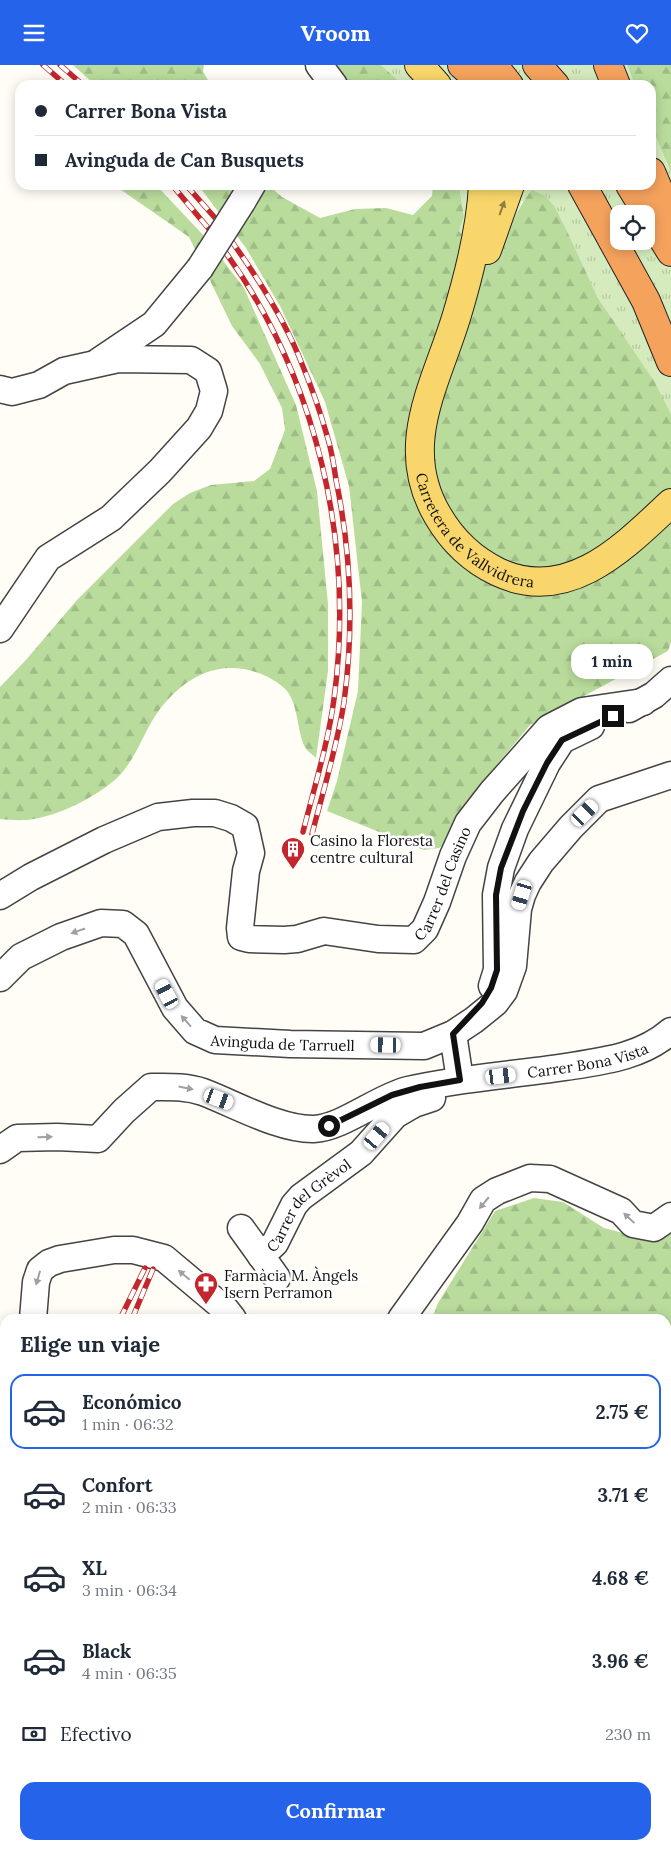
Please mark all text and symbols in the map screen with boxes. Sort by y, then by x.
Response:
icon: menu [20,19,48,47]
text: Vroom [301,19,370,47]
icon: heart [623,19,651,47]
text: Carrer Bona Vista [65,99,227,123]
text: Avinguda de Can Busquets [65,148,304,172]
one-way arrow [498,200,506,215]
map controls [610,205,655,250]
button: locate [610,205,655,250]
street label: Carretera de Vallvidrera [412,471,535,591]
callout: 1 min [572,643,654,679]
text: 1 min [592,651,632,671]
route end [602,705,624,727]
car [569,797,600,829]
street label: Carrer del Casino [409,823,475,945]
place label: Casino la Floresta centre cultural [310,831,433,867]
building icon: Casino la Floresta centre cultural [280,836,306,870]
car [510,878,533,912]
one-way arrow [71,928,86,935]
car [153,977,180,1011]
one-way arrow [180,1015,192,1027]
street label: Avinguda de Tarruell [209,1030,355,1054]
car [370,1037,401,1053]
street label: Carrer Bona Vista [526,1038,651,1082]
car [485,1067,516,1085]
one-way arrow [178,1085,194,1093]
car [202,1087,235,1111]
route start [318,1115,340,1137]
car [361,1120,392,1152]
one-way arrow [37,1133,53,1141]
street label: Carrer del Grèvol [262,1154,354,1256]
one-way arrow [478,1196,489,1209]
one-way arrow [622,1213,635,1224]
place label: Farmàcia M. Àngels Isern Perramon [224,1266,358,1302]
one-way arrow [177,1269,190,1280]
one-way arrow [34,1270,42,1285]
pharmacy icon: Farmàcia M. Àngels Isern Perramon [193,1271,219,1305]
text: Elige un viaje [20,1330,160,1358]
icon: car [22,1389,67,1434]
text: Económico [82,1390,182,1414]
text: 2.75 € [595,1400,649,1424]
text: 1 min · 06:32 [82,1414,174,1434]
icon: car [22,1472,67,1517]
text: Confort [82,1473,153,1497]
text: 3.71 € [597,1483,649,1507]
text: 2 min · 06:33 [82,1497,177,1517]
icon: car [22,1555,67,1600]
text: XL [82,1556,107,1580]
text: 4.68 € [592,1566,649,1590]
text: 3 min · 06:34 [82,1580,177,1600]
icon: car [22,1638,67,1683]
text: Black [82,1639,131,1663]
text: 3.96 € [592,1649,649,1673]
text: 4 min · 06:35 [82,1663,177,1683]
icon: cash [20,1720,48,1748]
text: Efectivo [60,1722,132,1746]
text: 230 m [605,1724,651,1744]
button: Confirmar [20,1782,651,1840]

